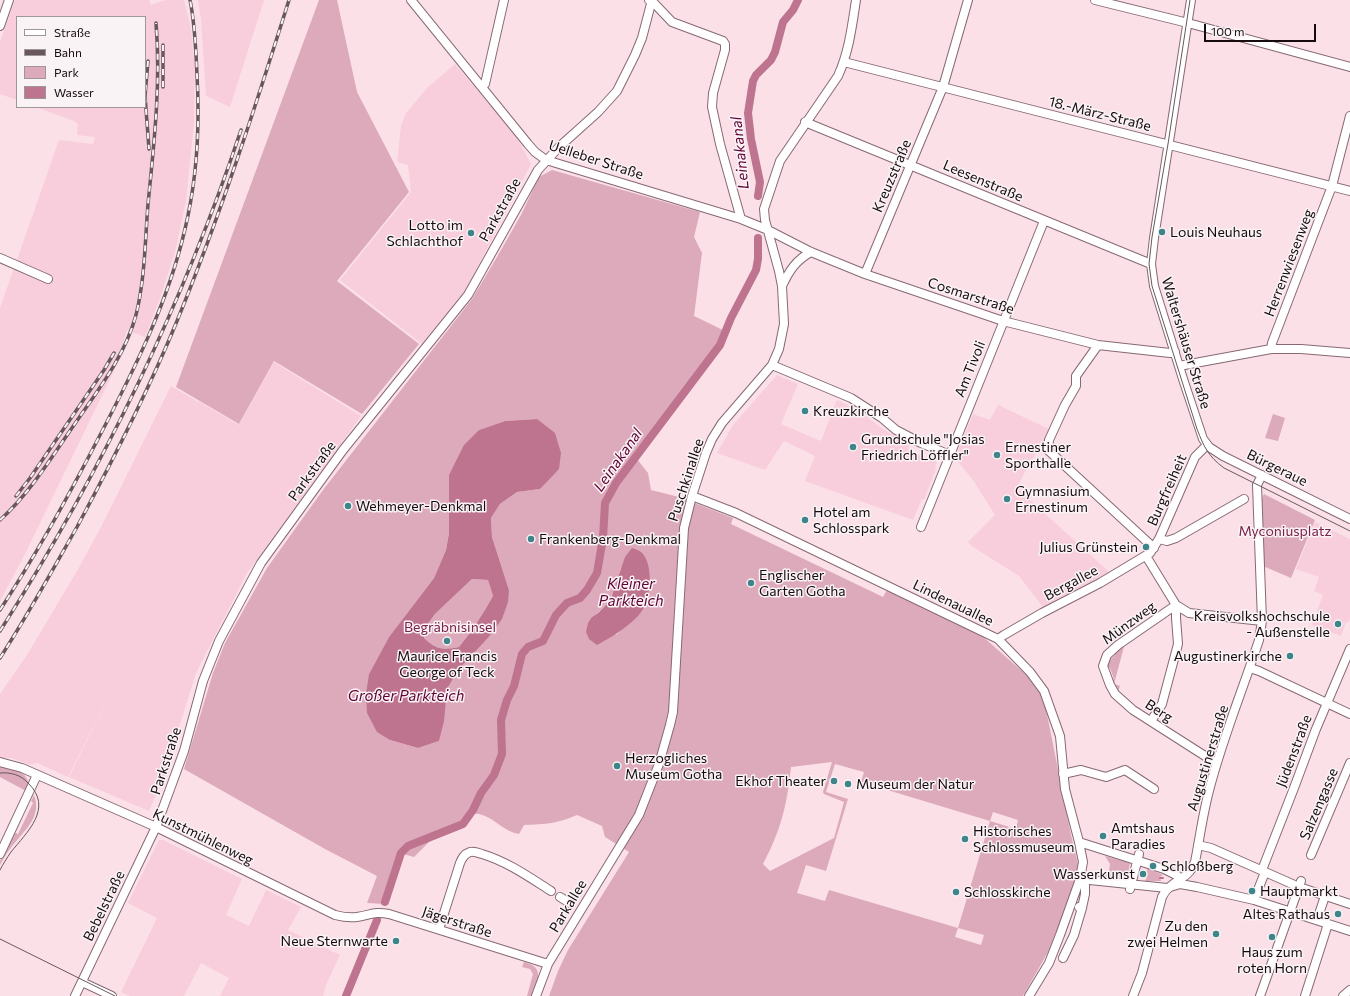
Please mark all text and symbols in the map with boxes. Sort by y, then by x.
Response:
legend [16,16,146,108]
scale bar [1206,16,1318,42]
text: 100 m [1211,24,1245,38]
text: Straße [54,25,90,39]
text: Bahn [54,45,82,59]
text: Park [54,65,79,79]
text: Wasser [54,85,94,99]
street label: 18.-März-Straße [1047,93,1153,135]
water label: Leinakanal [727,116,753,190]
street label: Uelleber Straße [547,137,645,183]
street label: Kreuzstraße [869,137,915,215]
street label: Leesenstraße [940,157,1026,205]
street label: Parkstraße [476,175,524,245]
street label: Herrenwiesenweg [1261,207,1317,319]
place label: Lotto im Schlachthof [386,217,463,250]
place label: Louis Neuhaus [1170,224,1262,240]
marker: Louis Neuhaus [1157,227,1167,237]
marker: Lotto im Schlachthof [466,228,476,238]
street label: Cosmarstraße [926,274,1016,318]
street label: Waltershäuser Straße [1158,275,1214,411]
street label: Am Tivoli [951,338,989,400]
place label: Kreuzkirche [813,403,889,419]
marker: Kreuzkirche [800,406,810,416]
water label: Leinakanal [590,425,646,495]
place label: Grundschule "Josias Friedrich Löffler" [861,431,985,464]
street label: Puschkinallee [665,436,707,524]
street label: Parkstraße [285,438,339,504]
place label: Ernestiner Sporthalle [1005,439,1071,472]
marker: Grundschule "Josias Friedrich Löffler" [848,442,858,452]
street label: Bürgeraue [1244,446,1310,490]
marker: Ernestiner Sporthalle [992,450,1002,460]
street label: Burgfreiheit [1144,452,1190,528]
place label: Gymnasium Ernestinum [1015,483,1090,516]
marker: Gymnasium Ernestinum [1002,494,1012,504]
place label: Wehmeyer-Denkmal [356,498,486,514]
marker: Wehmeyer-Denkmal [343,501,353,511]
place label: Hotel am Schlosspark [813,504,889,536]
marker: Hotel am Schlosspark [800,515,810,525]
park label: Myconiusplatz [1239,523,1331,539]
place label: Frankenberg-Denkmal [539,531,681,547]
marker: Frankenberg-Denkmal [526,534,536,544]
place label: Julius Grünstein [1039,539,1138,555]
marker: Julius Grünstein [1141,542,1151,552]
street label: Bergallee [1041,562,1101,604]
place label: Englischer Garten Gotha [759,567,846,600]
water label: Kleiner Parkteich [598,575,664,610]
street label: Lindenauallee [910,576,996,630]
marker: Englischer Garten Gotha [746,578,756,588]
street label: Münzweg [1099,598,1159,648]
place label: Kreisvolkshochschule - Außenstelle [1194,608,1330,640]
park label: Begräbnisinsel [404,619,496,635]
marker: Kreisvolkshochschule - Außenstelle [1333,619,1343,629]
marker: Maurice Francis George of Teck [442,636,452,646]
place label: Maurice Francis George of Teck [397,648,497,680]
place label: Augustinerkirche [1174,648,1282,664]
marker: Augustinerkirche [1285,651,1295,661]
water label: Großer Parkteich [348,687,464,705]
street label: Berg [1142,696,1176,726]
street label: Augustinerstraße [1184,703,1232,813]
street label: Jüdenstraße [1273,712,1315,790]
street label: Parkstraße [147,725,185,797]
place label: Herzogliches Museum Gotha [625,750,722,782]
marker: Herzogliches Museum Gotha [612,761,622,771]
street label: Salzengasse [1296,766,1342,842]
place label: Ekhof Theater [735,773,826,789]
marker: Ekhof Theater [829,776,839,786]
place label: Museum der Natur [856,776,974,792]
marker: Museum der Natur [843,779,853,789]
street label: Kunstmühlenweg [150,805,256,869]
place label: Amtshaus Paradies [1111,820,1175,852]
place label: Historisches Schlossmuseum [973,823,1074,856]
marker: Amtshaus Paradies [1098,831,1108,841]
marker: Historisches Schlossmuseum [960,834,970,844]
place label: Schloßberg [1161,858,1233,874]
marker: Schloßberg [1148,861,1158,871]
place label: Wasserkunst [1053,866,1135,882]
street label: Bebelstraße [80,868,128,944]
marker: Wasserkunst [1138,869,1148,879]
street label: Parkallee [546,877,590,935]
place label: Hauptmarkt [1260,883,1338,899]
place label: Schlosskirche [964,884,1051,900]
marker: Hauptmarkt [1247,886,1257,896]
marker: Schlosskirche [951,887,961,897]
street label: Jägerstraße [420,903,494,941]
place label: Altes Rathaus [1243,906,1330,922]
marker: Altes Rathaus [1333,909,1343,919]
place label: Zu den zwei Helmen [1127,918,1208,950]
marker: Zu den zwei Helmen [1211,929,1221,939]
marker: Haus zum roten Horn [1267,932,1277,942]
place label: Neue Sternwarte [281,933,388,949]
marker: Neue Sternwarte [391,936,401,946]
place label: Haus zum roten Horn [1237,944,1307,976]

